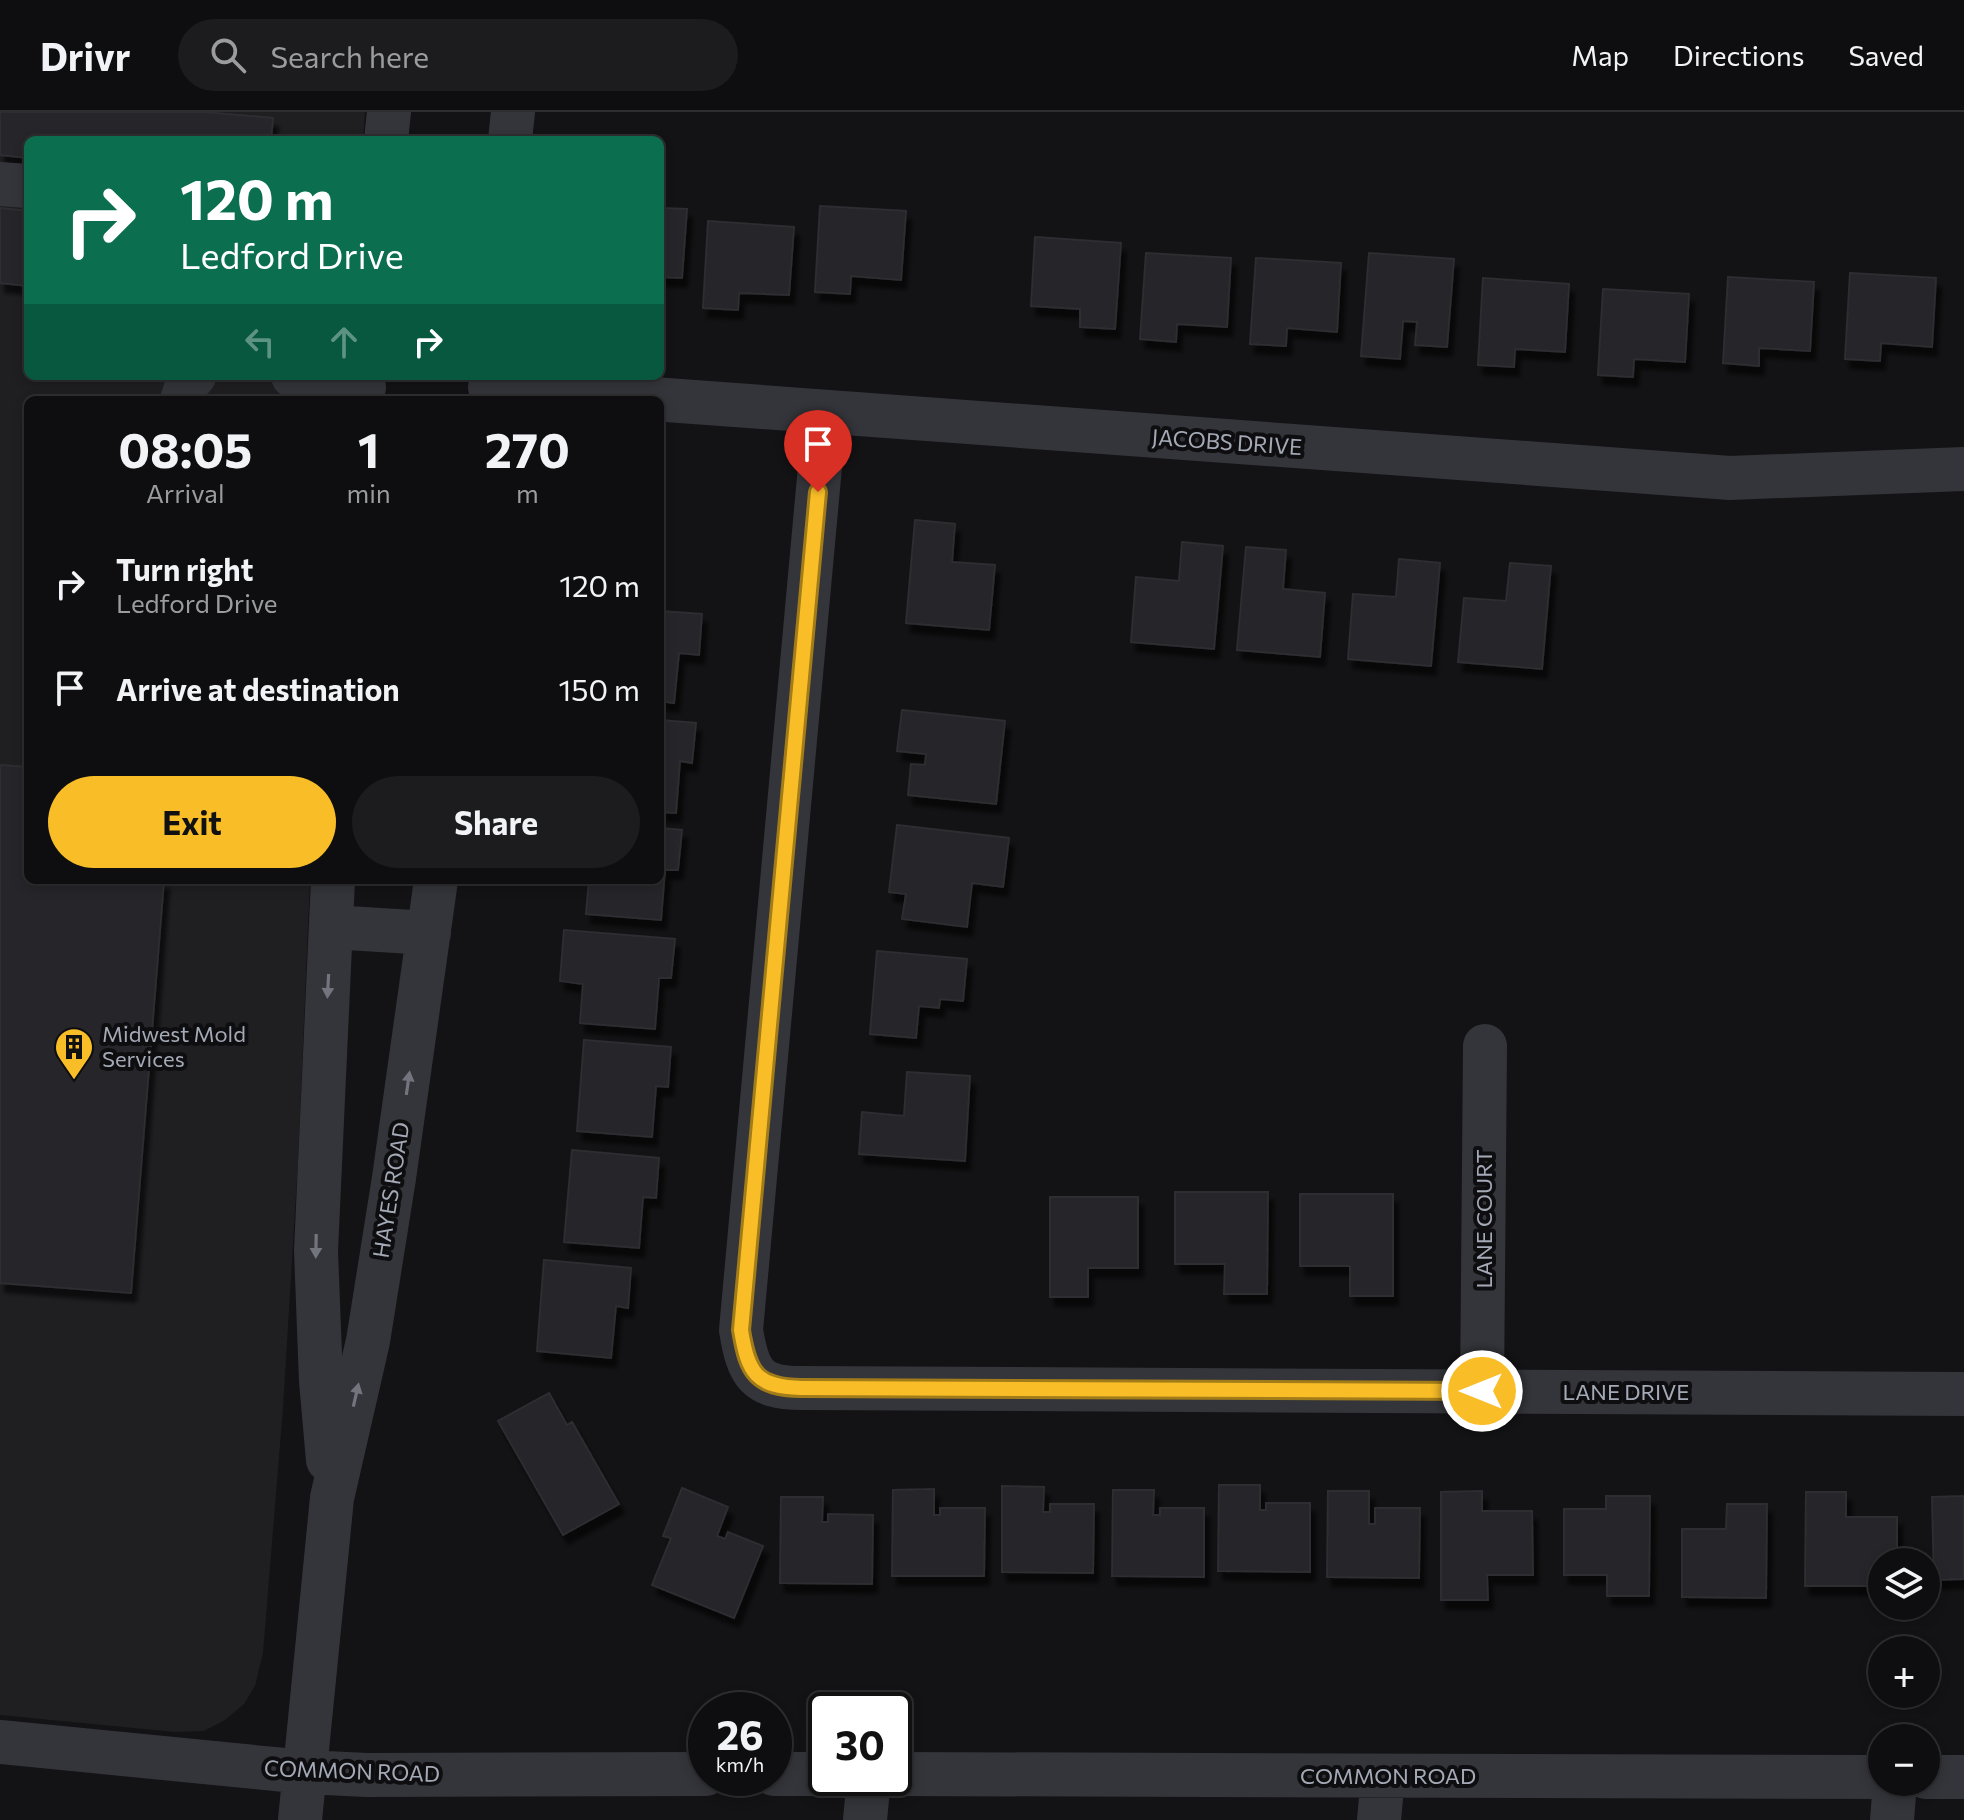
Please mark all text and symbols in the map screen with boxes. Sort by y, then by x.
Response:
search box [178,19,738,91]
text: Drivr [40,32,130,79]
icon: search [206,33,250,77]
text: Search here [270,37,429,74]
text: Map [1571,38,1629,72]
text: Directions [1673,38,1804,72]
text: Saved [1848,38,1924,72]
text: 120 m [180,163,334,232]
icon: right [48,168,152,272]
text: Ledford Drive [180,232,404,276]
icon: left [238,320,282,364]
icon: ahead [322,320,366,364]
icon: right [406,320,450,364]
pin [784,410,852,492]
text: 08:05 [118,419,252,478]
text: 1 [358,419,379,478]
text: 270 [485,419,570,478]
icon: arrive [796,422,840,466]
street label: JACOBS DRIVE [1151,423,1303,460]
text: Arrival [146,477,225,508]
text: min [346,477,391,508]
text: m [516,477,539,508]
text: Turn right [116,550,253,587]
icon: right [48,562,92,606]
text: 120 m [559,566,640,603]
text: Ledford Drive [116,587,278,618]
icon: arrive [48,666,92,710]
text: Arrive at destination [116,670,400,707]
text: 150 m [558,670,640,707]
button: Exit [48,776,336,868]
button: Share [352,776,640,868]
one-way arrow [321,974,334,999]
place label: Midwest Mold Services [102,1020,246,1072]
building icon: Midwest Mold Services [53,1026,95,1081]
one-way arrow [402,1070,415,1095]
street label: HAYES ROAD [366,1120,415,1260]
street label: LANE COURT [1470,1149,1497,1289]
one-way arrow [310,1234,322,1259]
position arrow [1440,1349,1524,1433]
street label: LANE DRIVE [1563,1378,1689,1405]
one-way arrow [350,1382,362,1407]
map controls [1868,1548,1940,1796]
button: layers [1868,1548,1940,1620]
button: + [1868,1636,1940,1708]
speed limit sign: 30 [808,1692,912,1796]
text: 26 [716,1709,764,1758]
button: − [1868,1724,1940,1796]
text: km/h [716,1752,764,1776]
street label: COMMON ROAD [263,1754,441,1787]
street label: COMMON ROAD [1300,1762,1476,1789]

